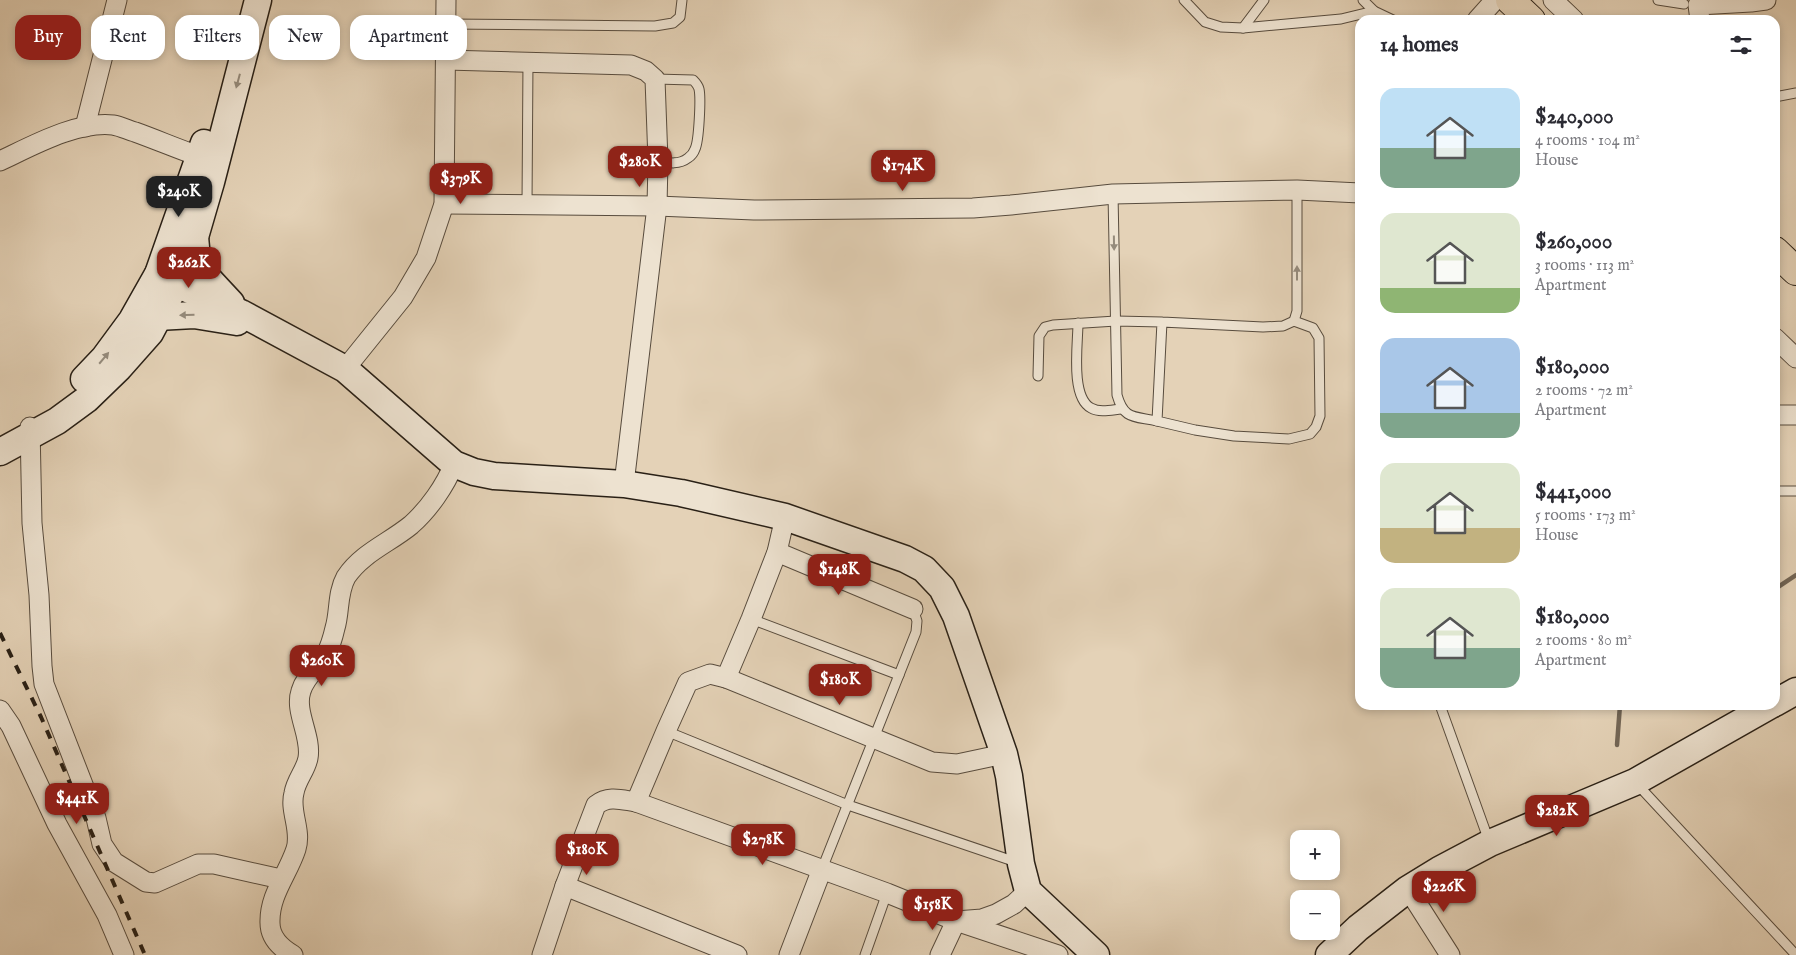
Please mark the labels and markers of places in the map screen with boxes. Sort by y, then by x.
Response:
pin: $280K [605,146,675,188]
pin: $174K [868,150,938,192]
pin: $379K [426,162,496,205]
pin: $240K [144,176,214,218]
pin: $262K [154,246,224,289]
pin: $148K [804,554,874,596]
pin: $260K [287,644,357,687]
pin: $180K [805,664,875,706]
pin: $441K [42,782,112,825]
pin: $282K [1522,794,1592,837]
pin: $278K [728,824,798,866]
pin: $180K [552,834,622,876]
pin: $226K [1409,870,1479,913]
pin: $158K [898,888,968,931]

